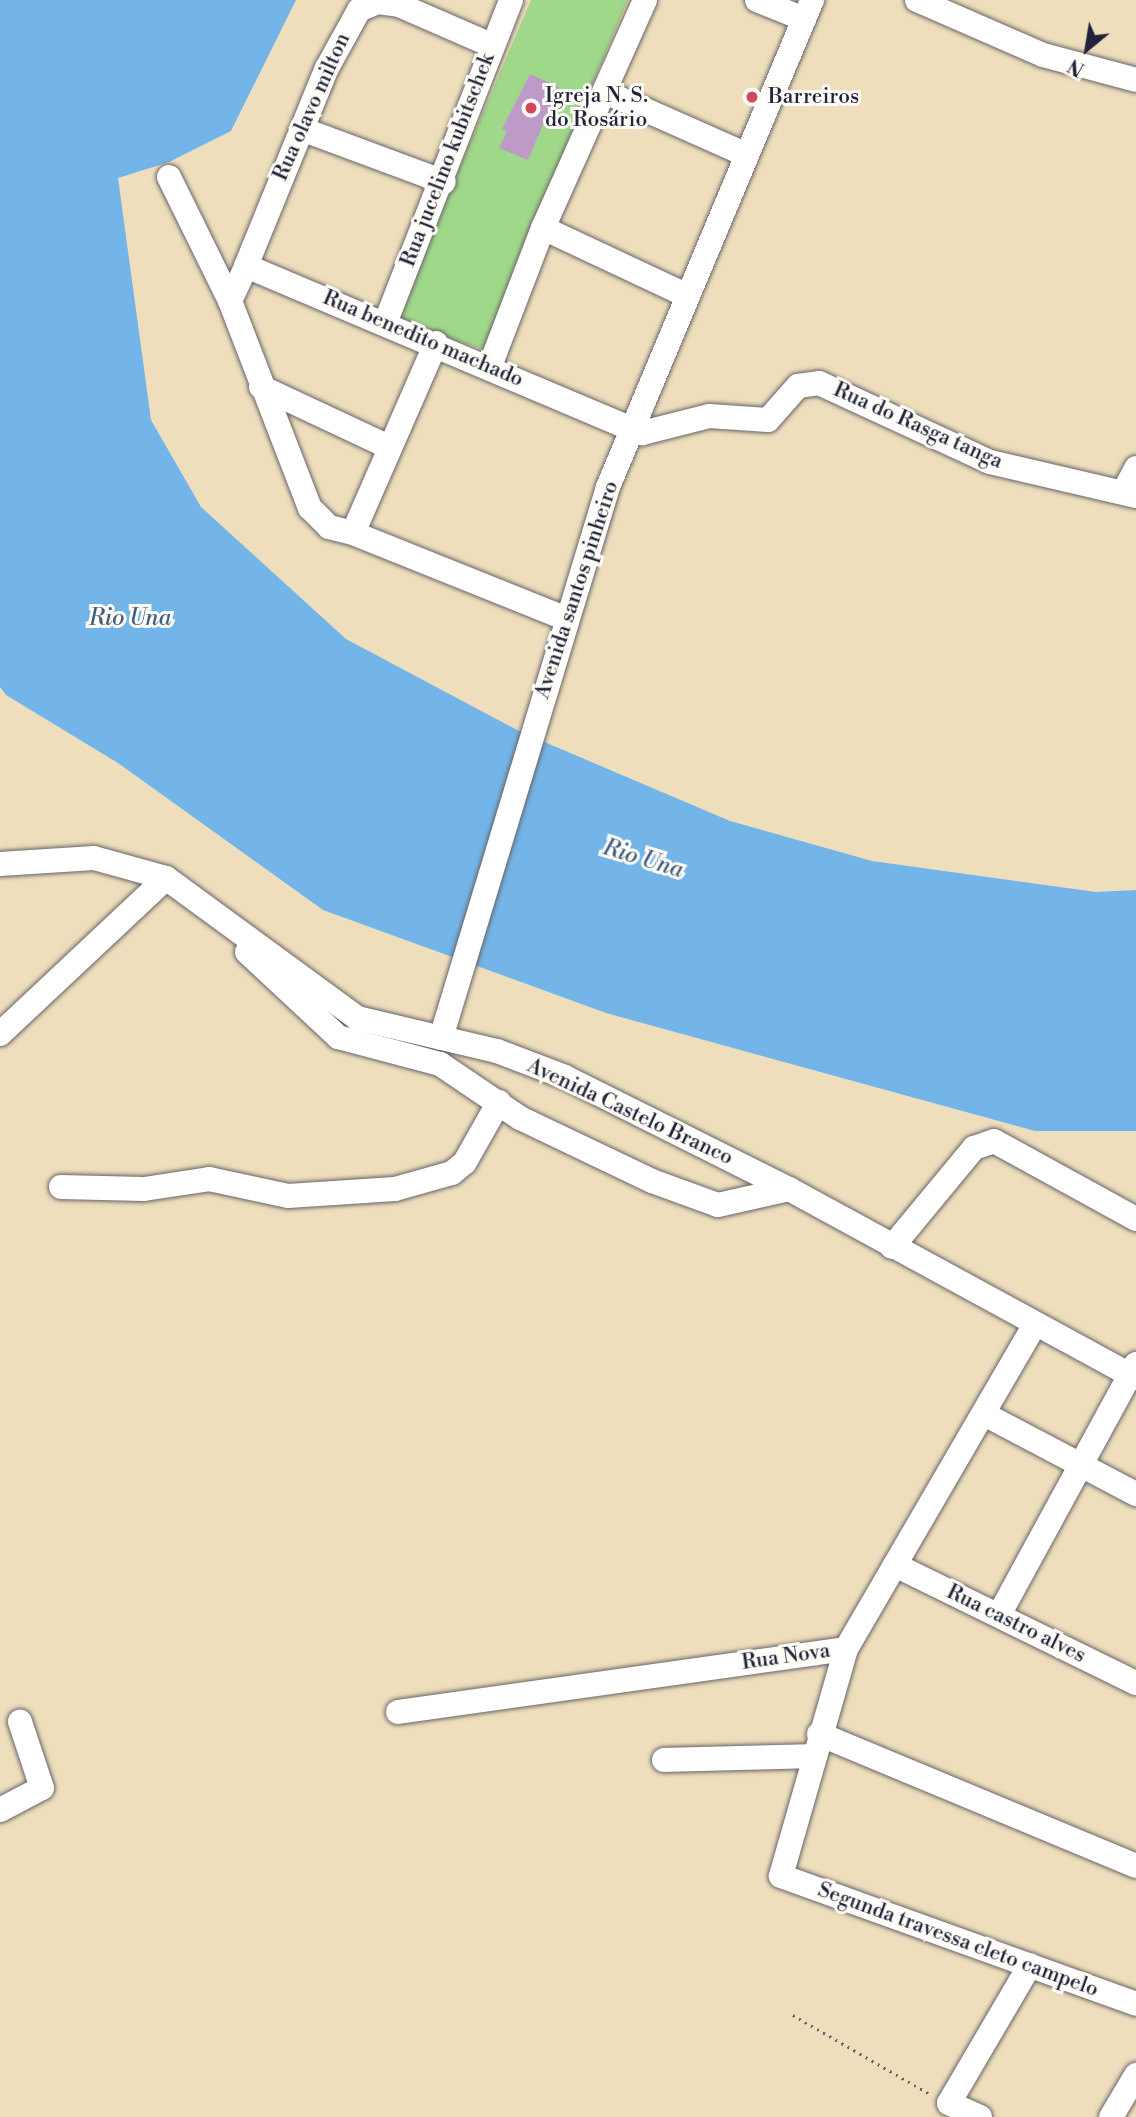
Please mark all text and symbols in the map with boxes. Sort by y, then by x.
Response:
north arrow [1052,14,1122,84]
street label: Rua olavo milton [268,29,356,185]
street label: Rua jucelino kubitschek [396,50,500,270]
text: N [1064,53,1089,81]
place label: Igreja N. S. do Rosário [545,83,648,133]
place label: Barreiros [768,84,859,110]
marker: Barreiros [742,87,762,107]
marker: Igreja N. S. do Rosário [523,100,539,116]
street label: Rua benedito machado [319,285,527,393]
street label: Rua do Rasga tanga [829,377,1007,475]
street label: Avenida santos pinheiro [530,478,624,702]
water label: Rio Una [89,604,171,632]
water label: Rio Una [600,834,686,884]
street label: Avenida Castelo Branco [523,1053,737,1171]
street label: Rua castro alves [942,1580,1090,1668]
street label: Rua Nova [740,1638,832,1676]
street label: Segunda travessa cleto campelo [814,1877,1102,2003]

